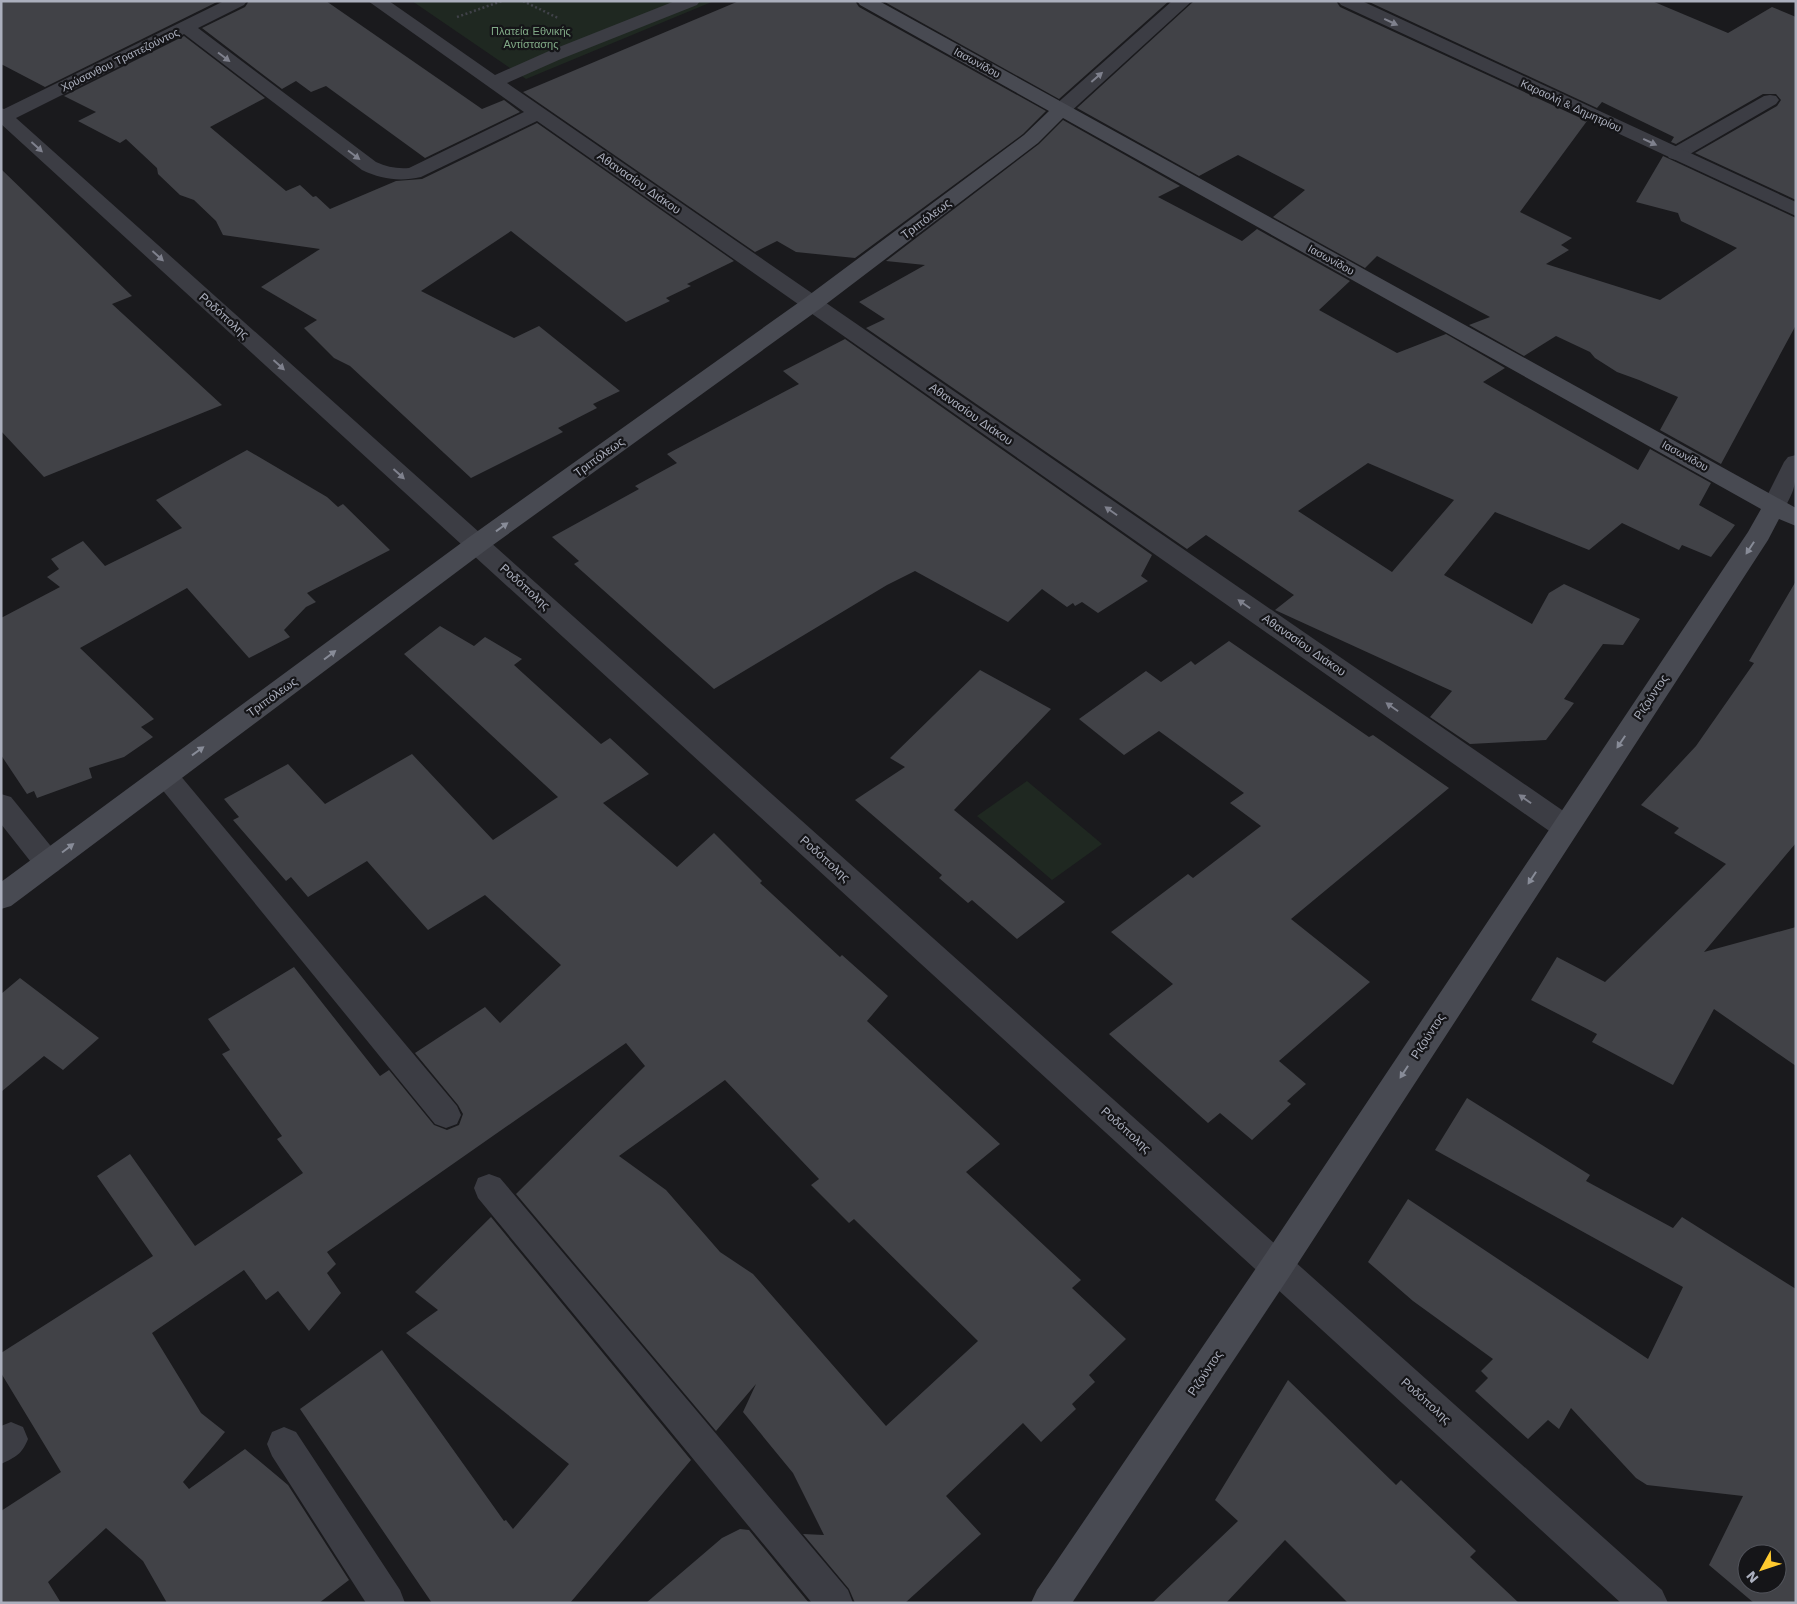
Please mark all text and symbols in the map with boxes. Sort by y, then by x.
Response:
one-way arrow [1384,18,1398,26]
park label: Πλατεία Εθνικής Αντίστασης [491,25,571,51]
street label: Χρύσανθου Τραπεζούντος [59,26,181,94]
street label: Ιασωνίδου [952,45,1002,81]
one-way arrow [217,51,230,62]
one-way arrow [1091,71,1104,82]
street label: Καραολή & Δημητρίου [1519,77,1623,135]
one-way arrow [1642,138,1657,146]
one-way arrow [31,141,43,153]
one-way arrow [347,149,360,160]
street label: Αθανασίου Διάκου [595,149,683,217]
street label: Τριπόλεως [898,196,954,242]
street label: Ιασωνίδου [1306,242,1356,278]
one-way arrow [152,250,164,262]
street label: Ροδόπολης [196,290,252,342]
one-way arrow [272,359,284,371]
street label: Αθανασίου Διάκου [927,380,1015,448]
street label: Τριπόλεως [571,434,627,480]
street label: Ιασωνίδου [1660,438,1710,474]
one-way arrow [393,468,405,480]
one-way arrow [1104,506,1117,516]
one-way arrow [495,522,509,532]
one-way arrow [1745,541,1754,555]
street label: Ροδόπολης [497,561,553,613]
one-way arrow [1237,599,1251,609]
street label: Αθανασίου Διάκου [1260,611,1348,679]
one-way arrow [323,650,337,660]
street label: Ριζούντος [1631,672,1671,722]
street label: Τριπόλεως [244,674,300,720]
one-way arrow [1385,702,1398,712]
one-way arrow [1617,735,1626,749]
one-way arrow [191,746,205,756]
one-way arrow [1518,794,1532,804]
street label: Ροδόπολης [797,833,853,885]
one-way arrow [61,843,75,853]
one-way arrow [1527,871,1537,884]
street label: Ριζούντος [1408,1010,1448,1061]
one-way arrow [1400,1065,1409,1079]
street label: Ροδόπολης [1098,1104,1154,1156]
street label: Ριζούντος [1185,1348,1225,1398]
street label: Ροδόπολης [1398,1375,1454,1427]
north arrow [1737,1544,1787,1594]
text: N [1743,1568,1762,1586]

